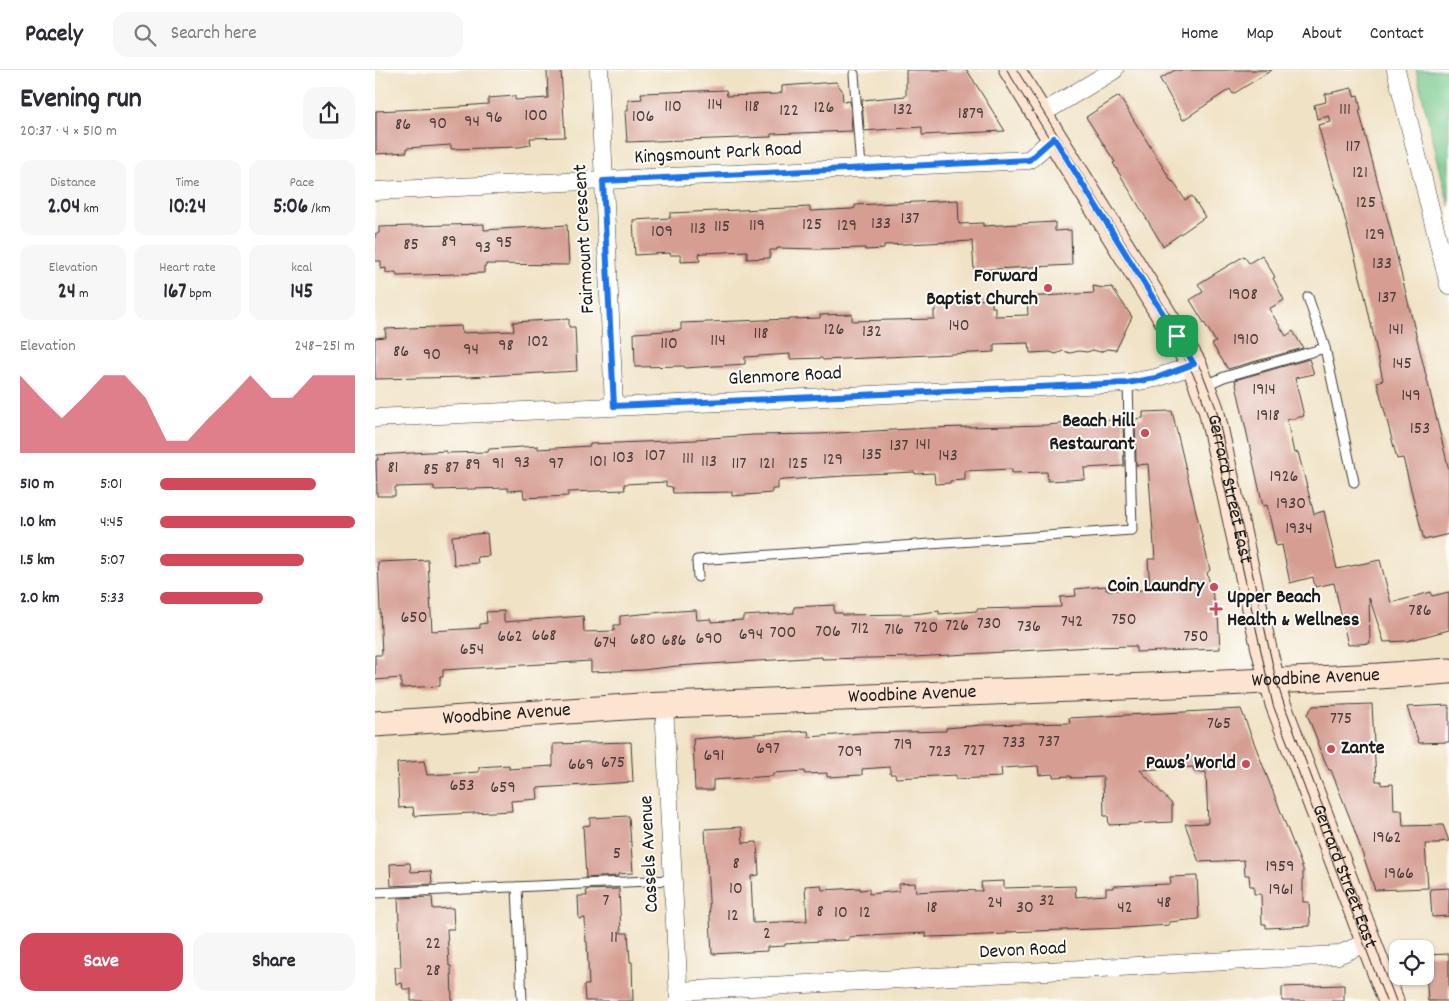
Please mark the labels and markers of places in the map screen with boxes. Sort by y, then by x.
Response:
place label: Forward Baptist Church [926,263,1038,314]
marker: Forward Baptist Church [1042,282,1054,294]
pin [1156,315,1198,357]
place label: Beach Hill Restaurant [1049,408,1136,459]
marker: Beach Hill Restaurant [1139,427,1151,439]
place label: Coin Laundry [1107,573,1205,601]
marker: Coin Laundry [1208,581,1220,593]
place label: Upper Beach Health & Wellness [1227,584,1359,635]
marker: Upper Beach Health & Wellness [1209,602,1223,616]
place label: Zante [1341,735,1385,763]
marker: Zante [1325,743,1337,755]
place label: Paws’ World [1146,750,1236,778]
marker: Paws’ World [1240,758,1252,770]

